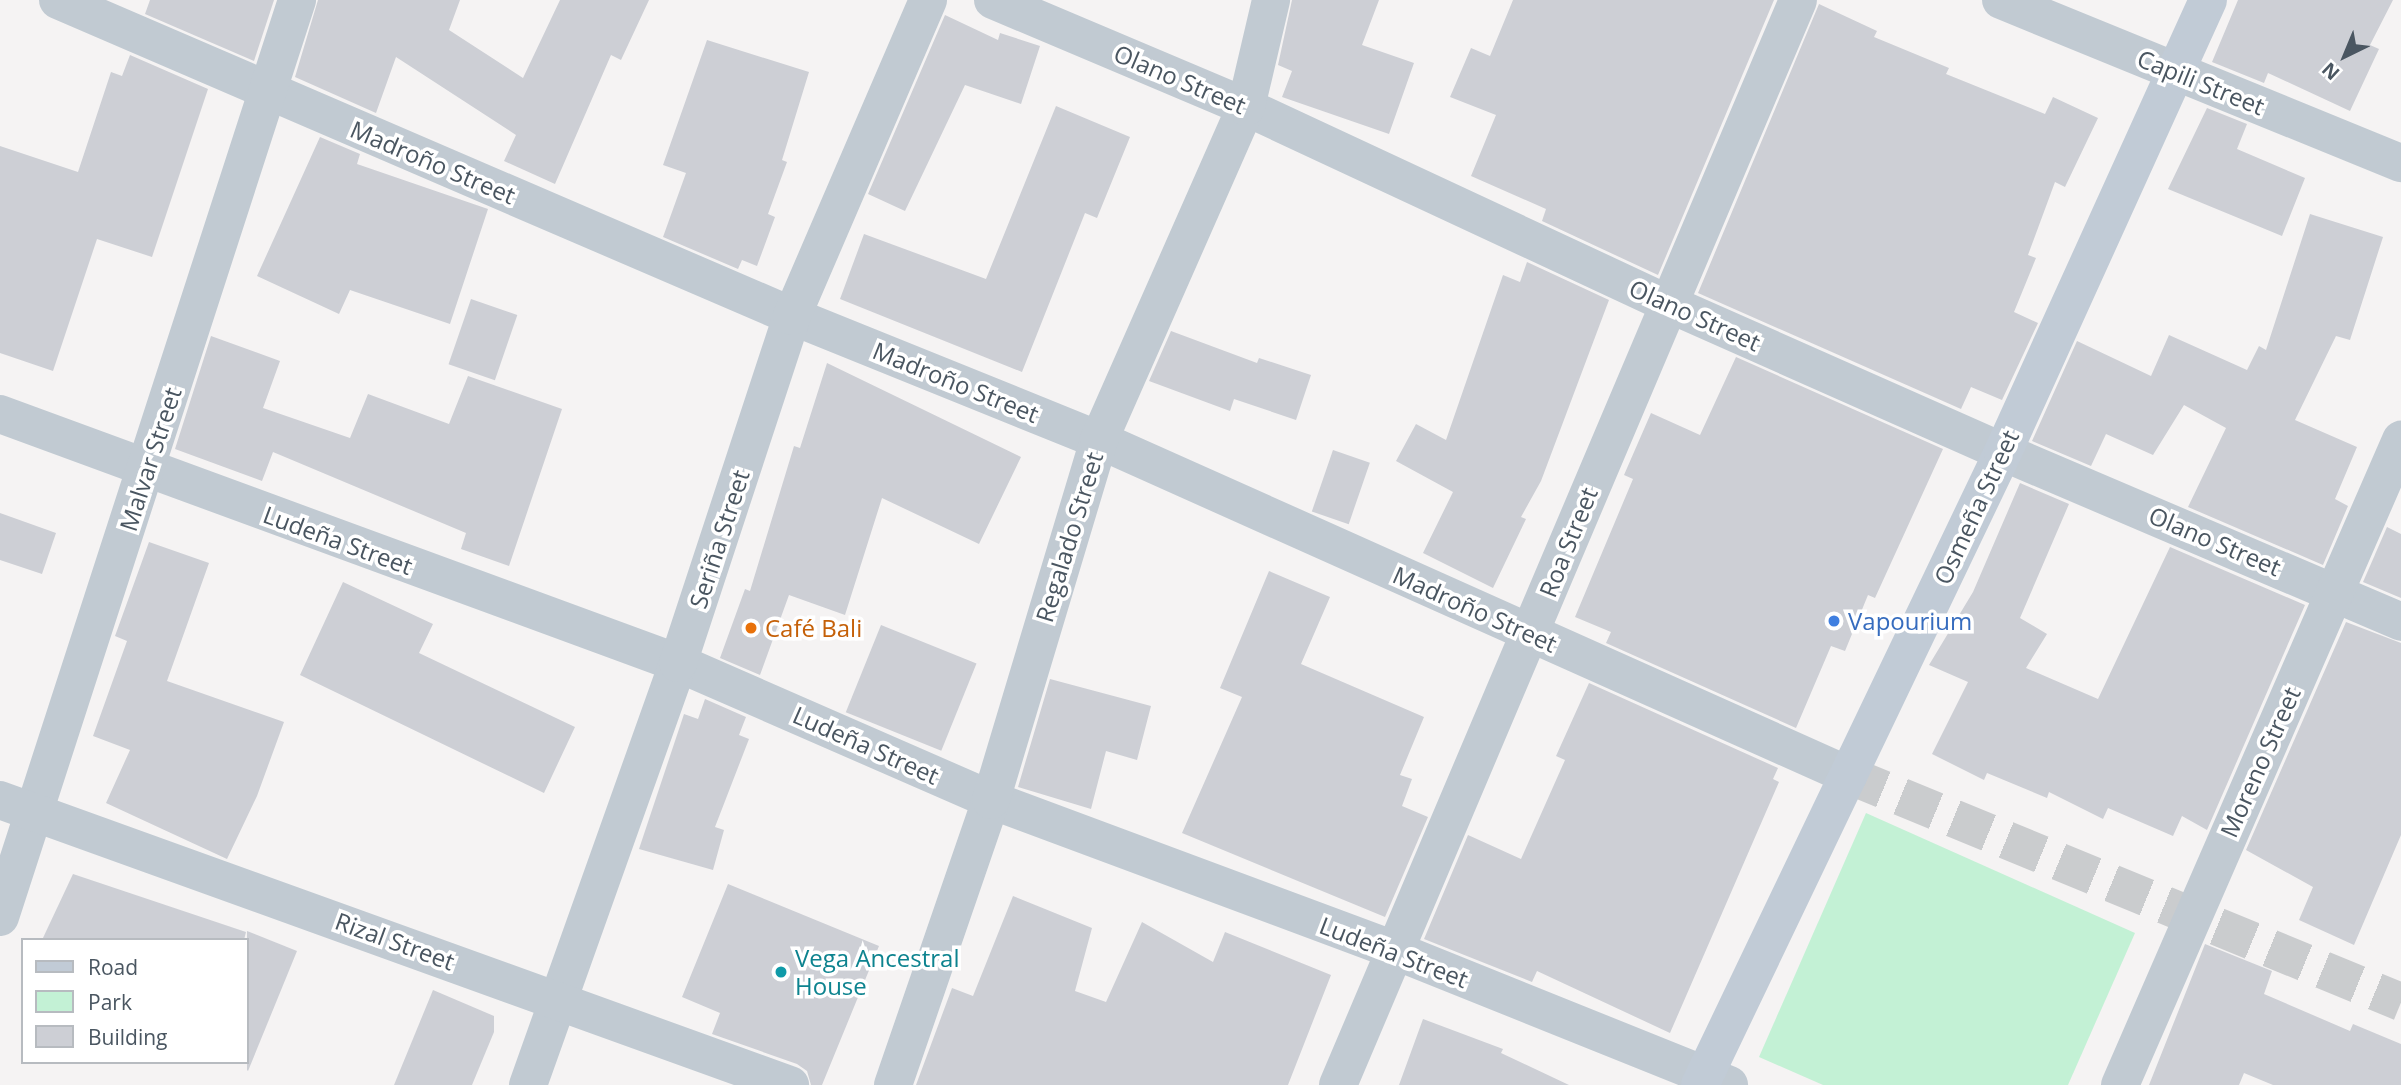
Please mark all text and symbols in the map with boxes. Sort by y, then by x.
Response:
north arrow [2310,21,2380,91]
street label: Olano Street [1110,38,1250,120]
street label: Capili Street [2133,43,2269,121]
text: N [2316,57,2345,86]
street label: Madroño Street [346,114,520,210]
street label: Olano Street [1625,273,1765,357]
street label: Madroño Street [869,336,1043,428]
street label: Malvar Street [113,384,187,534]
street label: Osmeña Street [1928,425,2024,589]
street label: Regalado Street [1029,448,1109,626]
street label: Seriña Street [683,466,755,612]
street label: Roa Street [1533,483,1603,601]
street label: Ludeña Street [259,500,417,580]
street label: Olano Street [2145,500,2285,582]
street label: Madroño Street [1389,560,1561,658]
place label: Vapourium [1848,607,1972,635]
marker: Vapourium [1826,613,1842,629]
place label: Café Bali [765,614,862,642]
marker: Café Bali [743,620,759,636]
street label: Moreno Street [2214,682,2306,842]
street label: Ludeña Street [789,700,943,790]
street label: Rizal Street [331,906,459,976]
street label: Ludeña Street [1316,910,1472,994]
legend [21,938,248,1064]
place label: Vega Ancestral House [795,944,959,1000]
text: Road [88,953,138,981]
marker: Vega Ancestral House [773,964,789,980]
text: Park [88,988,132,1016]
text: Building [88,1023,167,1051]

